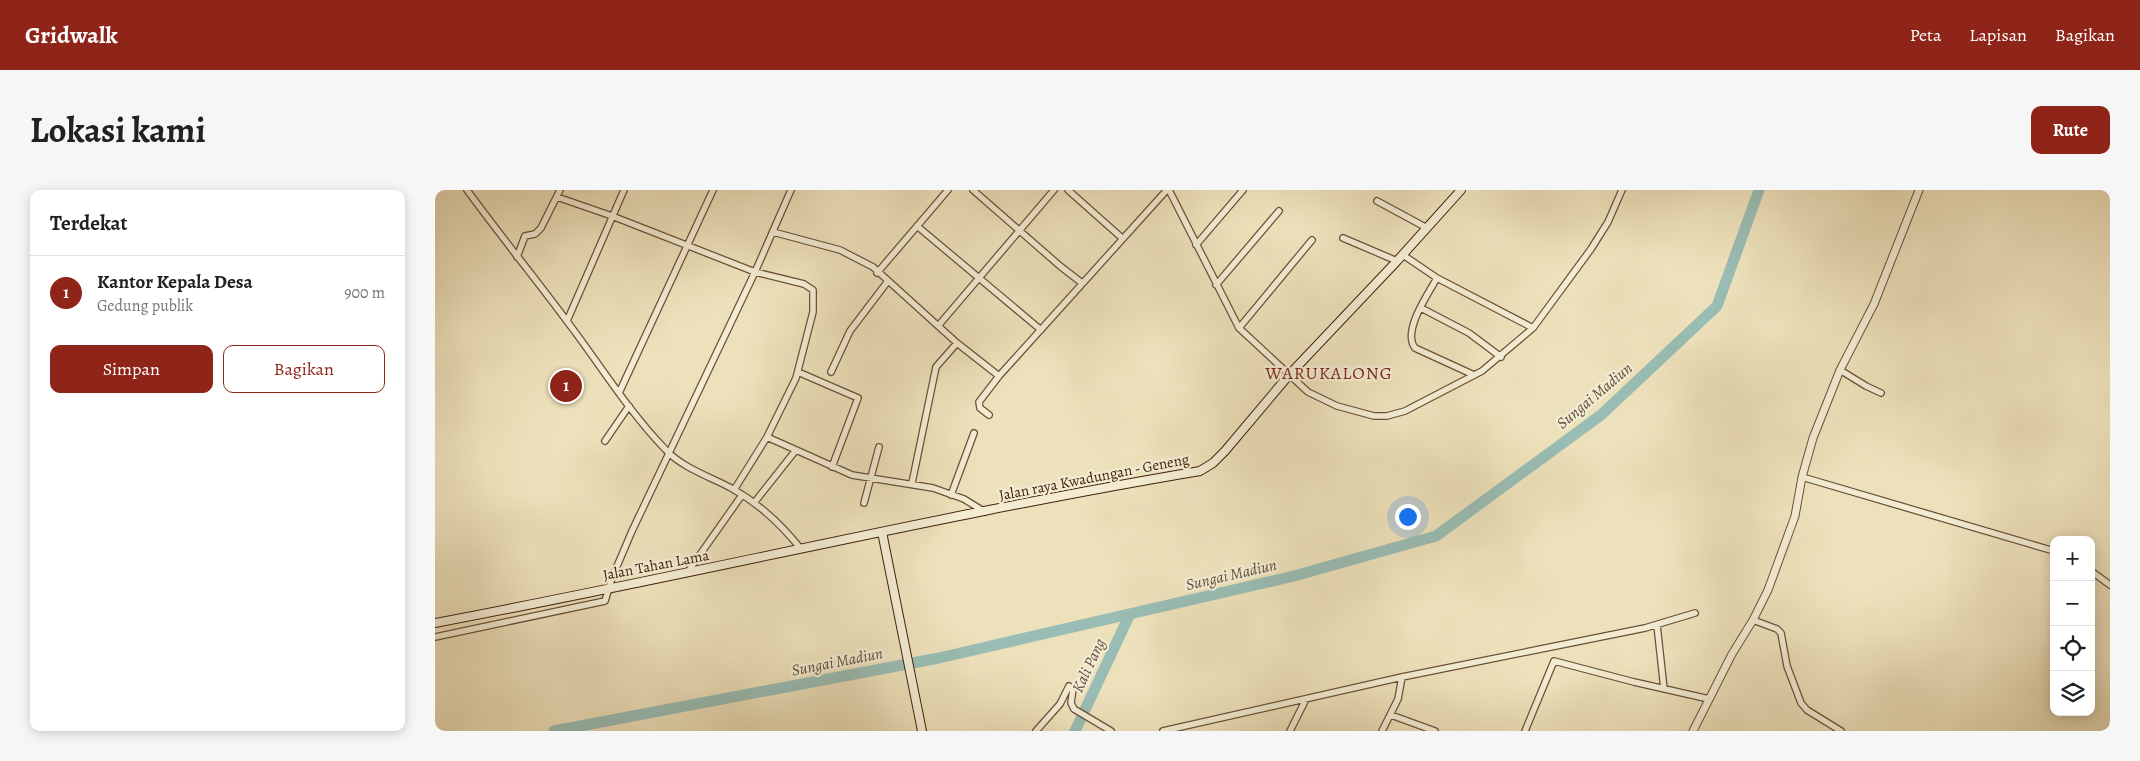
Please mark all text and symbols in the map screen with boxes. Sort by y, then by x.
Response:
text: Gridwalk [25,19,118,51]
text: Peta [1910,23,1941,47]
text: Lapisan [1969,23,2027,47]
text: Bagikan [2055,23,2115,47]
text: Lokasi kami [30,106,206,154]
button: Rute [2031,106,2110,154]
text: Terdekat [50,209,128,237]
text: Kantor Kepala Desa [97,269,253,295]
text: 1 [63,282,69,304]
text: 900 m [344,282,385,304]
text: Gedung publik [97,295,193,317]
button: Simpan [50,345,213,393]
button: Bagikan [223,345,385,393]
water label: Sungai Madiun [1552,358,1637,434]
district label: WARUKALONG [1264,361,1393,385]
pin: 1 [550,367,582,405]
street label: Jalan raya Kwadungan - Geneng [997,449,1191,505]
your location [1395,504,1421,530]
map controls [2050,536,2095,716]
button: + [2050,536,2095,581]
street label: Jalan Tahan Lama [601,545,711,585]
water label: Sungai Madiun [1184,554,1279,596]
button: − [2050,581,2095,626]
button: locate [2050,626,2095,671]
water label: Kali Pang [1067,635,1111,696]
water label: Sungai Madiun [790,642,885,682]
button: layers [2050,671,2095,716]

